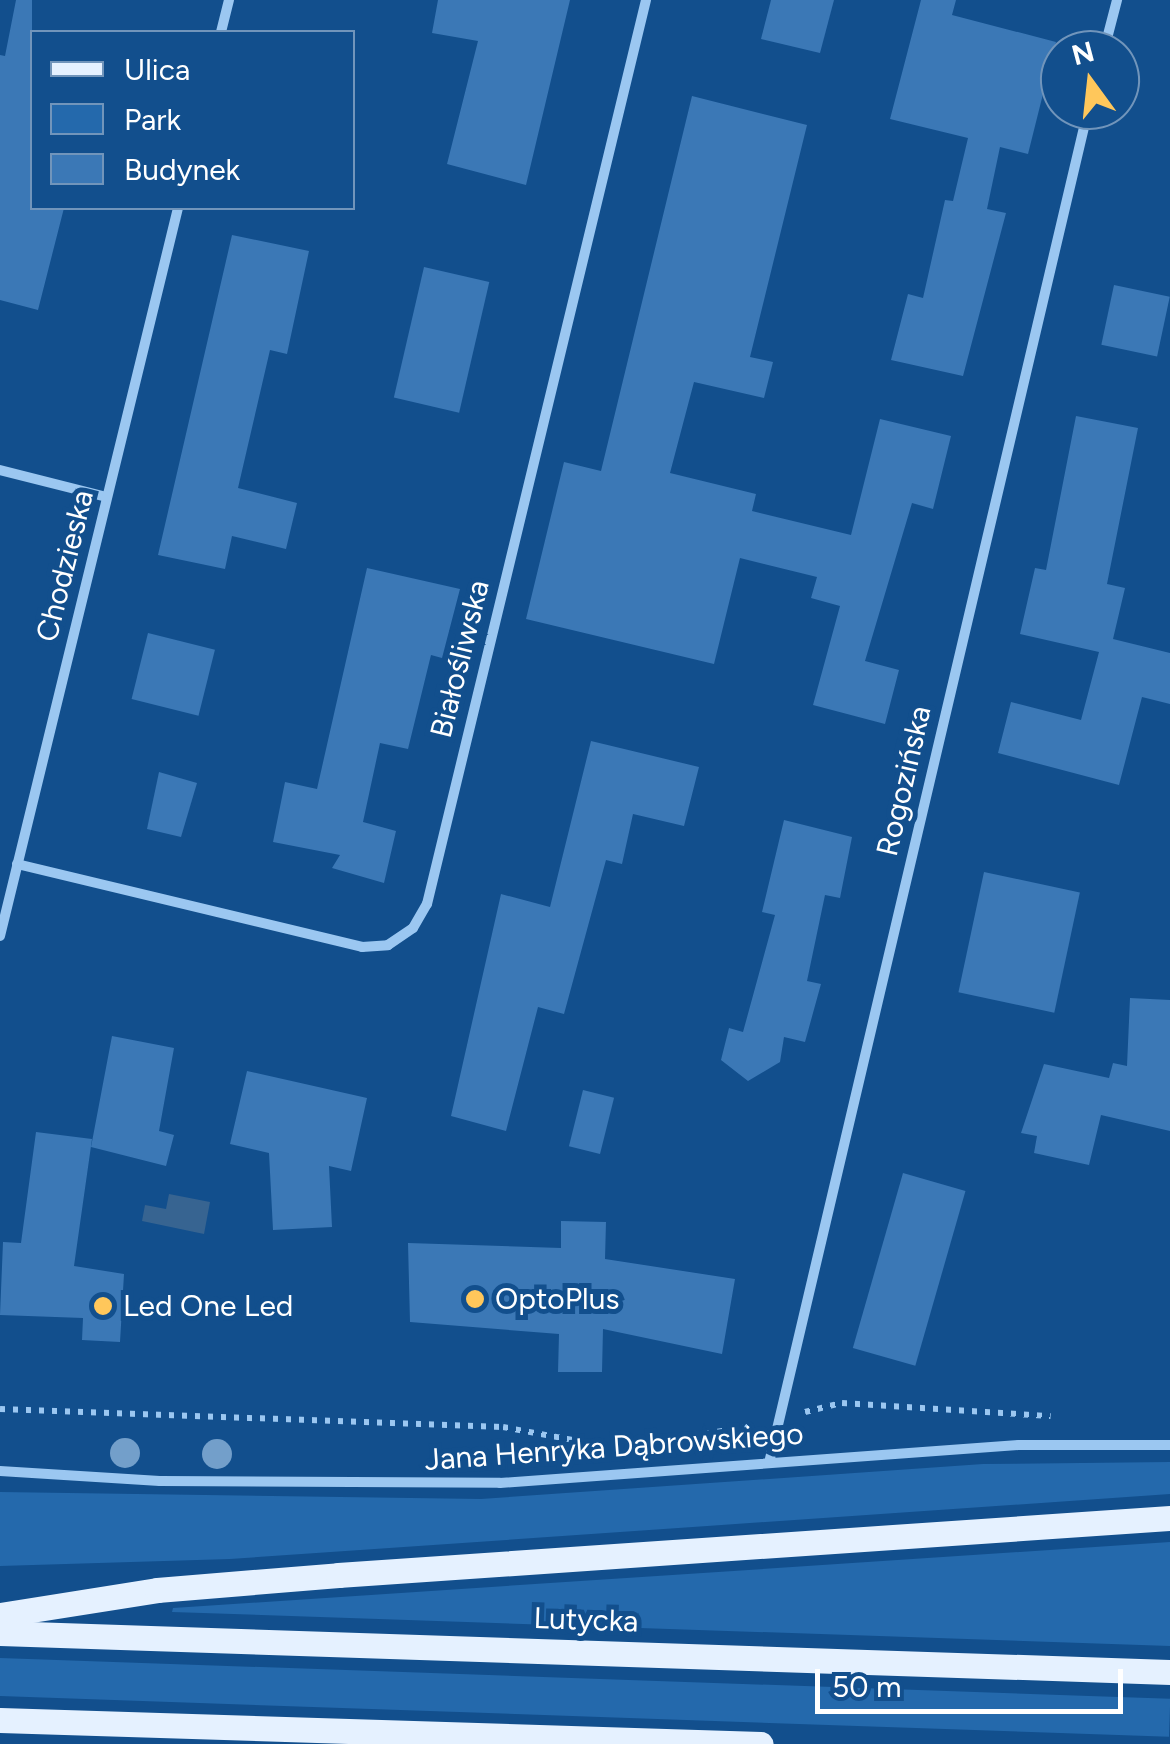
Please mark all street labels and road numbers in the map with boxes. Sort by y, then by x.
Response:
street label: Chodzieska [29,486,101,646]
street label: Białośliwska [423,576,497,742]
street label: Rogozińska [869,702,939,860]
street label: Jana Henryka Dąbrowskiego [423,1416,805,1478]
street label: Lutycka [533,1600,639,1640]

